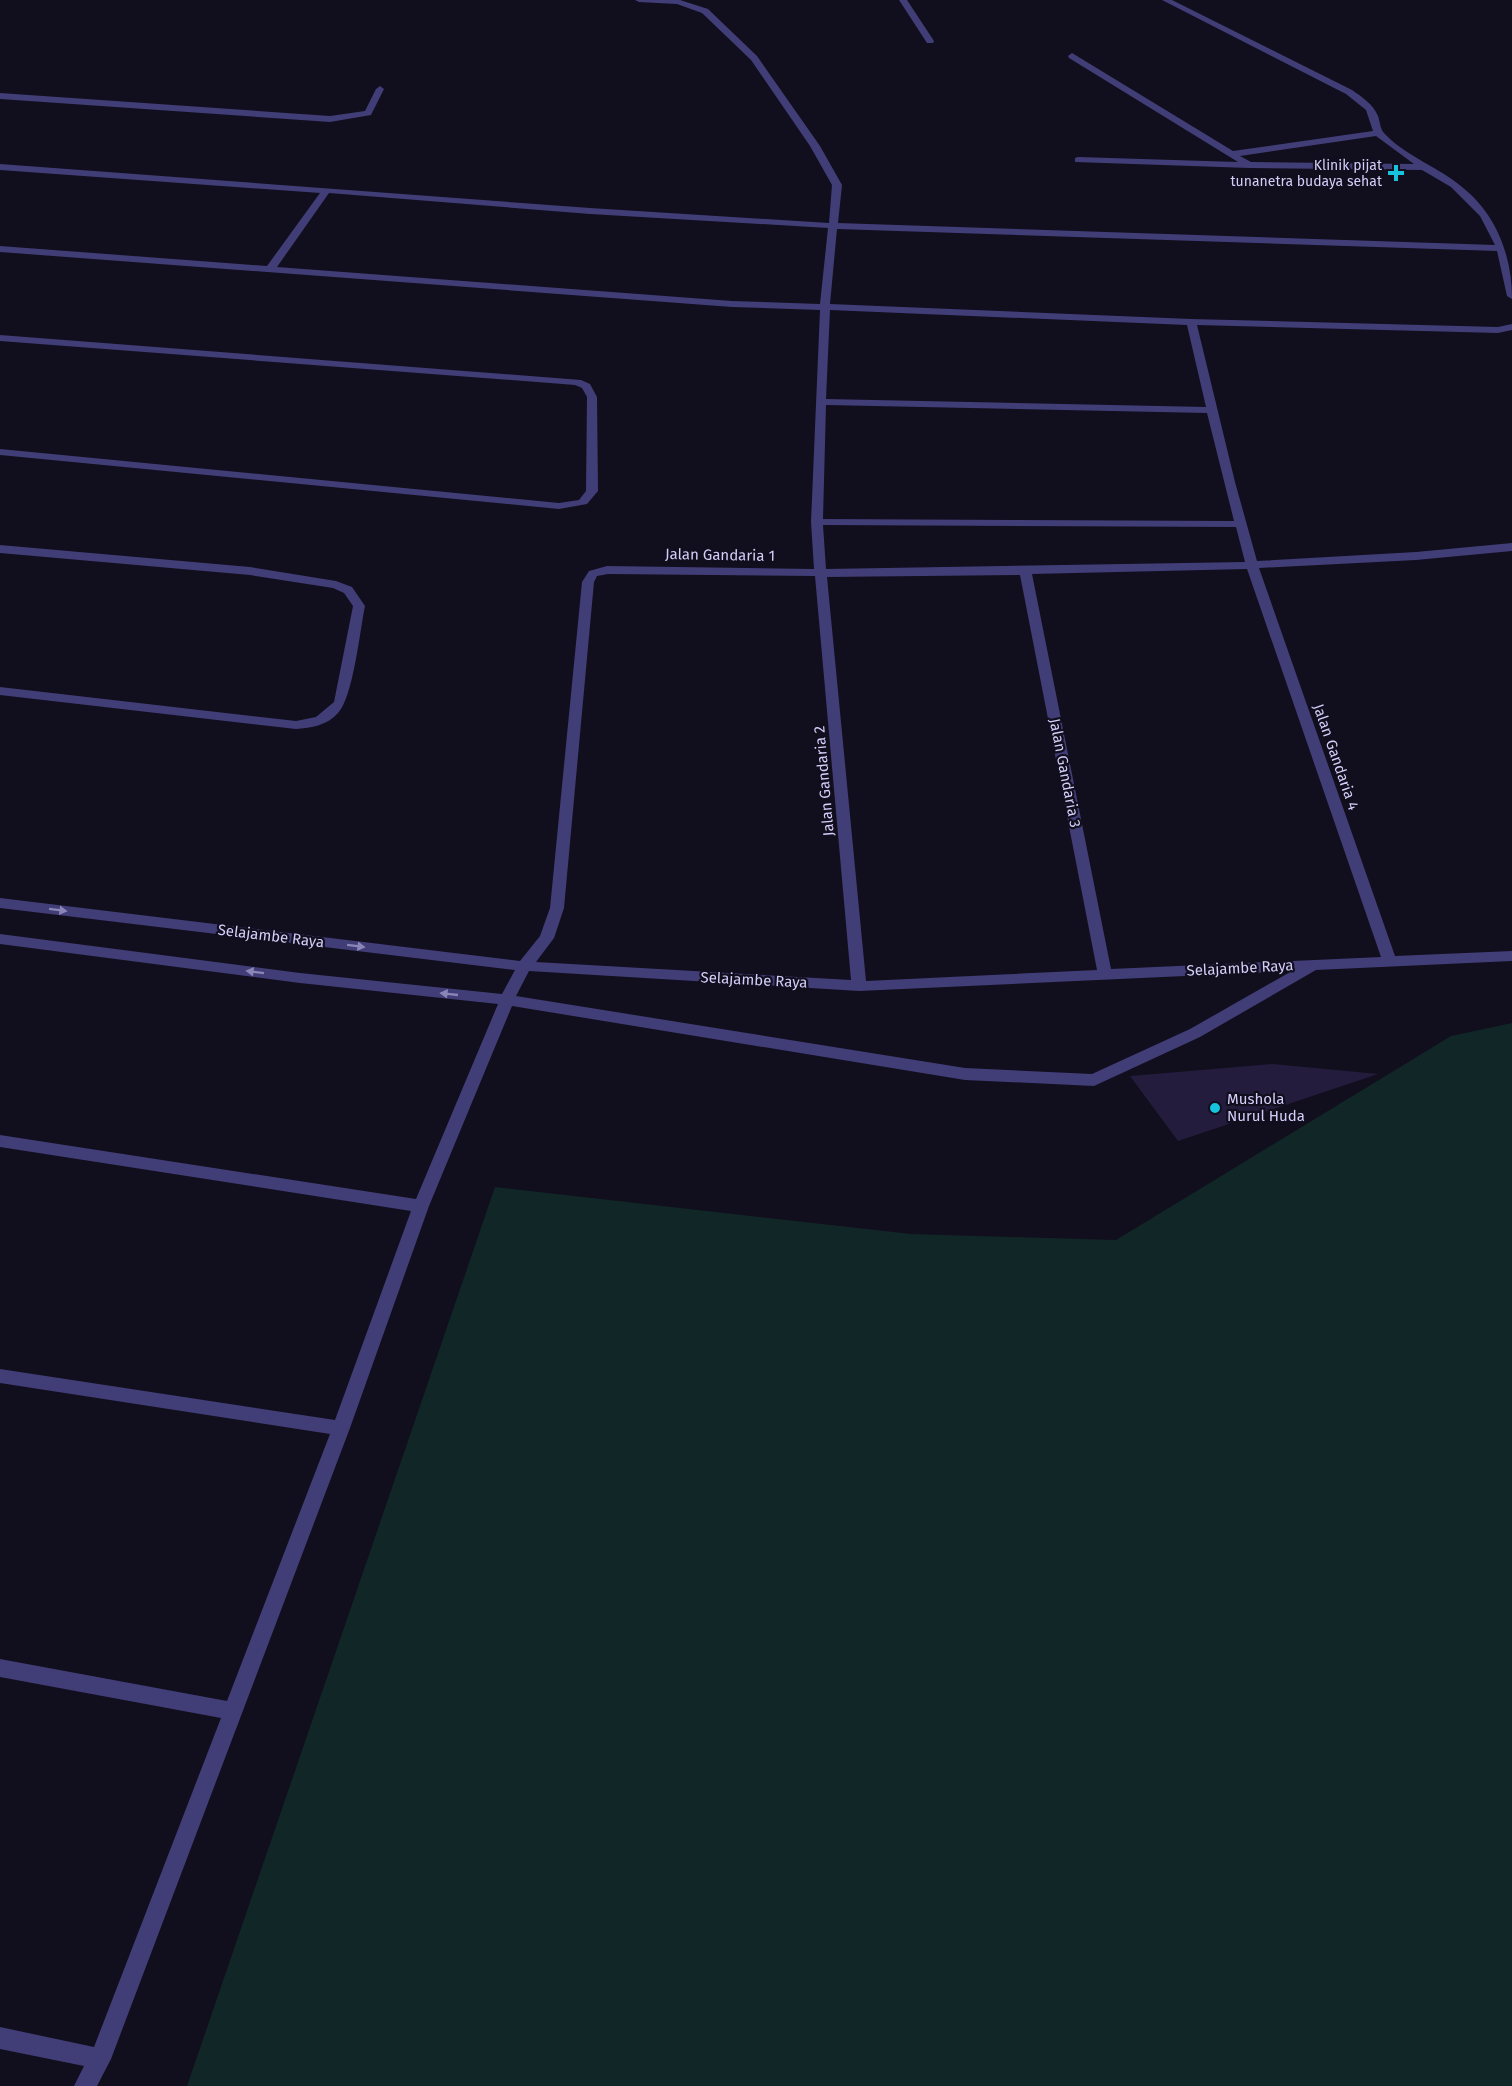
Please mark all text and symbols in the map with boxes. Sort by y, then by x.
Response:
place label: Klinik pijat tunanetra budaya sehat [1231,157,1383,190]
marker: Klinik pijat tunanetra budaya sehat [1387,164,1405,182]
street label: Jalan Gandaria 1 [665,545,775,565]
street label: Jalan Gandaria 4 [1309,701,1363,813]
street label: Jalan Gandaria 3 [1046,717,1084,829]
street label: Jalan Gandaria 2 [810,725,838,837]
one-way arrow [49,906,68,915]
street label: Selajambe Raya [217,921,325,951]
one-way arrow [347,941,366,951]
street label: Selajambe Raya [1186,956,1294,980]
one-way arrow [246,968,265,977]
street label: Selajambe Raya [700,968,808,992]
one-way arrow [439,989,458,999]
place label: Mushola Nurul Huda [1227,1090,1305,1125]
marker: Mushola Nurul Huda [1208,1101,1222,1115]

